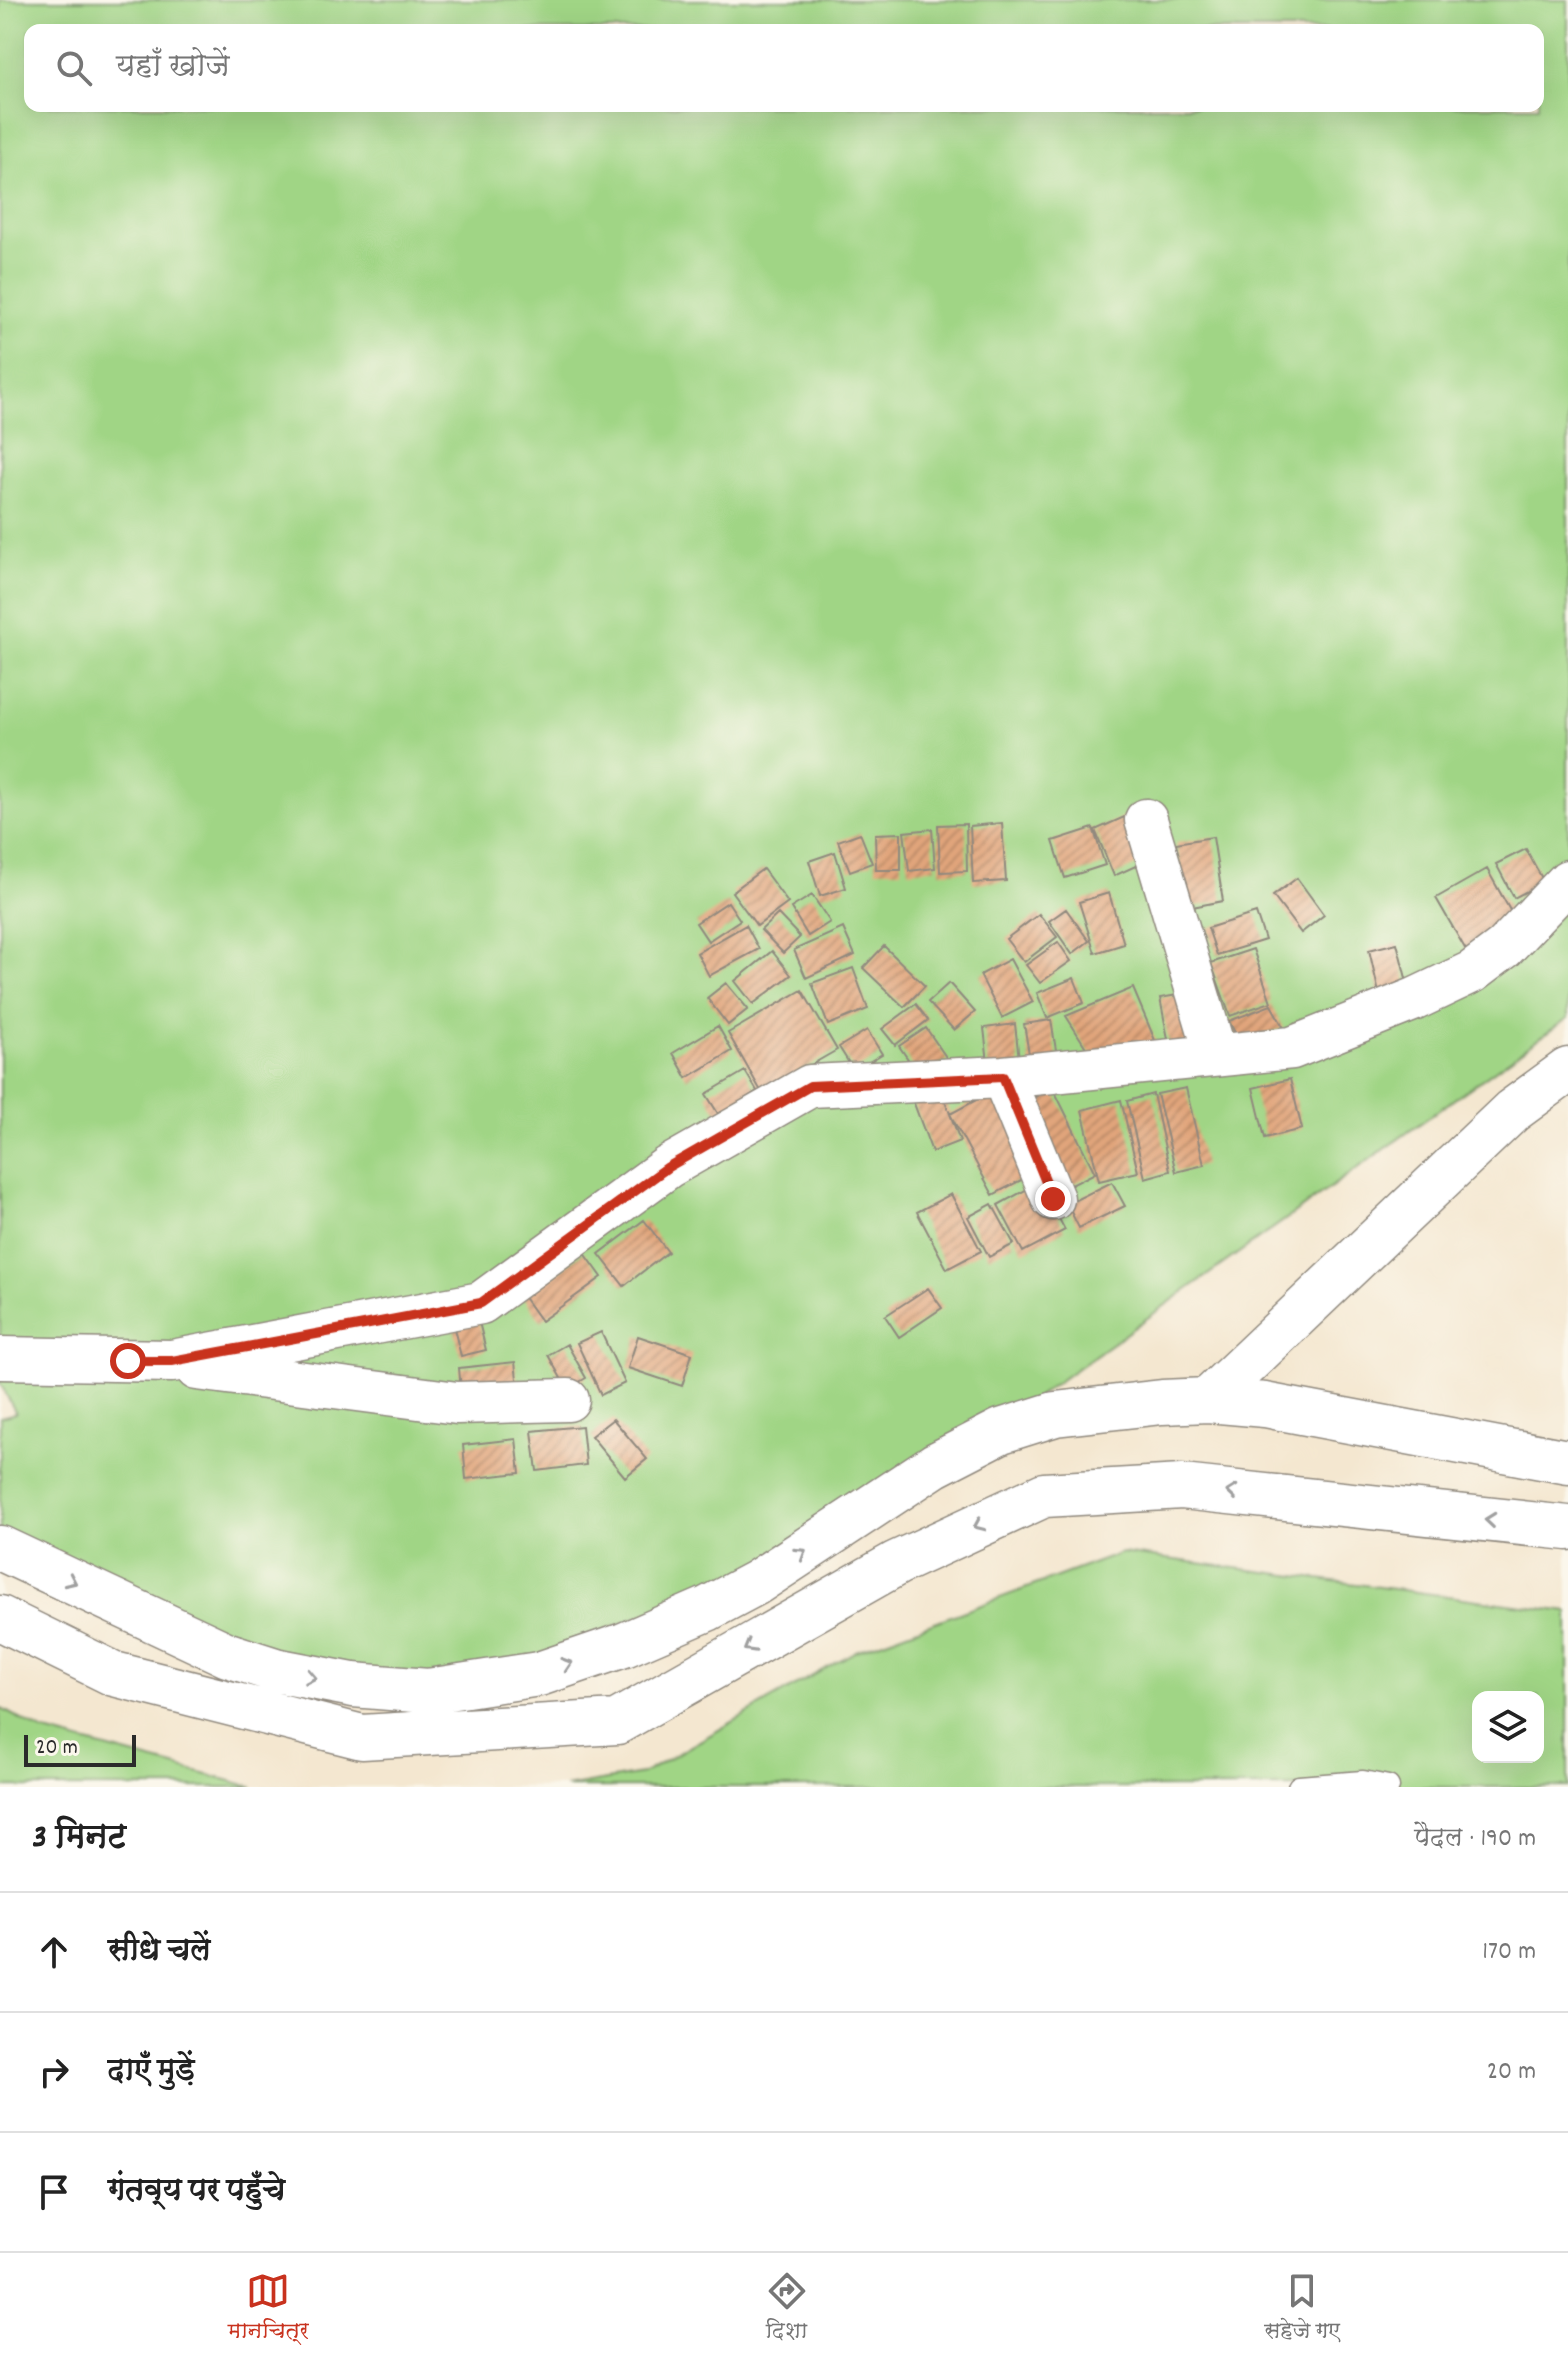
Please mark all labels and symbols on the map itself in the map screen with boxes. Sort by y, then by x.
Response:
route end [1035,1181,1071,1217]
route start [110,1343,146,1379]
one-way arrow [1225,1484,1238,1501]
one-way arrow [1484,1511,1497,1528]
one-way arrow [973,1515,987,1531]
one-way arrow [793,1548,807,1563]
one-way arrow [62,1571,77,1587]
one-way arrow [743,1637,758,1653]
one-way arrow [560,1658,574,1674]
one-way arrow [305,1667,318,1684]
scale bar [24,1731,136,1767]

